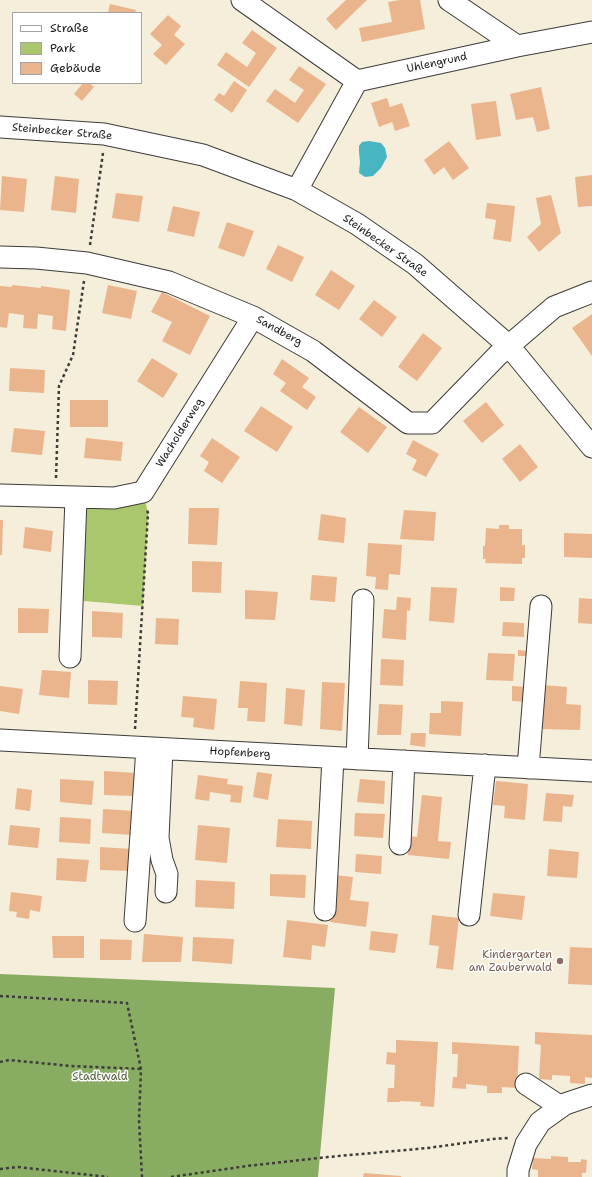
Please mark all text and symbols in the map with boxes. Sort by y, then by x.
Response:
legend [12,12,142,84]
text: Straße [50,20,89,36]
text: Park [50,40,76,56]
street label: Uhlengrund [406,50,468,76]
text: Gebäude [50,60,101,76]
street label: Steinbecker Straße [11,121,113,143]
street label: Steinbecker Straße [340,212,430,280]
street label: Sandberg [254,313,304,349]
street label: Wacholderweg [153,396,207,470]
street label: Hopfenberg [209,745,271,761]
place label: Kindergarten am Zauberwald [469,948,552,974]
marker: Kindergarten am Zauberwald [555,956,565,966]
park label: Stadtwald [72,1070,128,1084]

